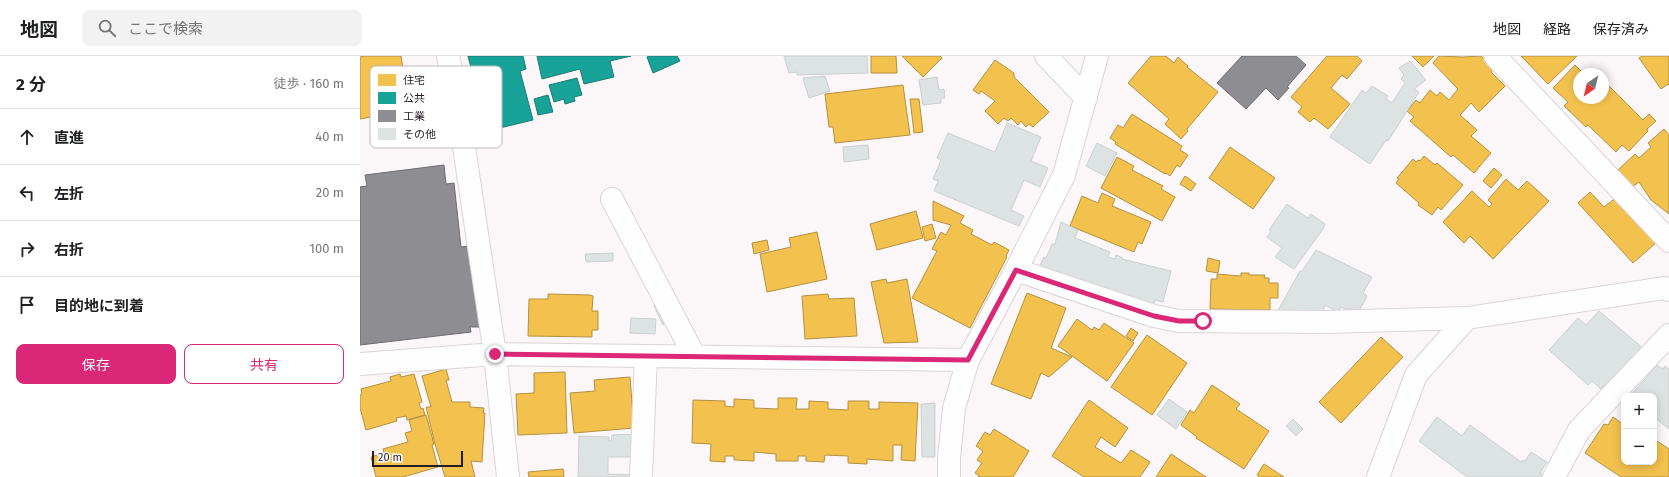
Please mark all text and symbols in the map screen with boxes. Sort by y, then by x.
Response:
search box [82,10,362,46]
icon: search [96,17,118,39]
text: 地図 [20,18,58,41]
text: ここで検索 [128,20,203,38]
text: 地図 [1493,21,1521,38]
text: 経路 [1543,21,1571,38]
text: 保存済み [1593,21,1649,38]
legend [370,66,502,148]
north arrow [1573,68,1609,104]
text: 2 分 [16,74,46,95]
text: 住宅 [403,74,425,87]
text: 徒歩 · 160 m [274,76,344,91]
text: 公共 [403,92,425,105]
text: 工業 [403,110,425,123]
icon: ahead [16,126,38,148]
text: その他 [403,128,436,141]
text: 直進 [54,129,84,147]
text: 40 m [315,129,344,144]
icon: left [16,182,38,204]
text: 左折 [54,185,84,203]
text: 20 m [316,185,344,200]
icon: right [16,238,38,260]
text: 右折 [54,241,84,259]
text: 100 m [309,241,344,256]
icon: arrive [16,294,38,316]
text: 目的地に到着 [54,297,144,315]
route start [1194,312,1212,330]
button: 保存 [16,344,176,384]
button: 共有 [184,344,344,384]
route end [486,345,504,363]
map controls [1621,393,1657,465]
button: + [1621,393,1657,429]
button: − [1621,429,1657,465]
scale bar [372,449,463,468]
text: 20 m [378,451,402,464]

